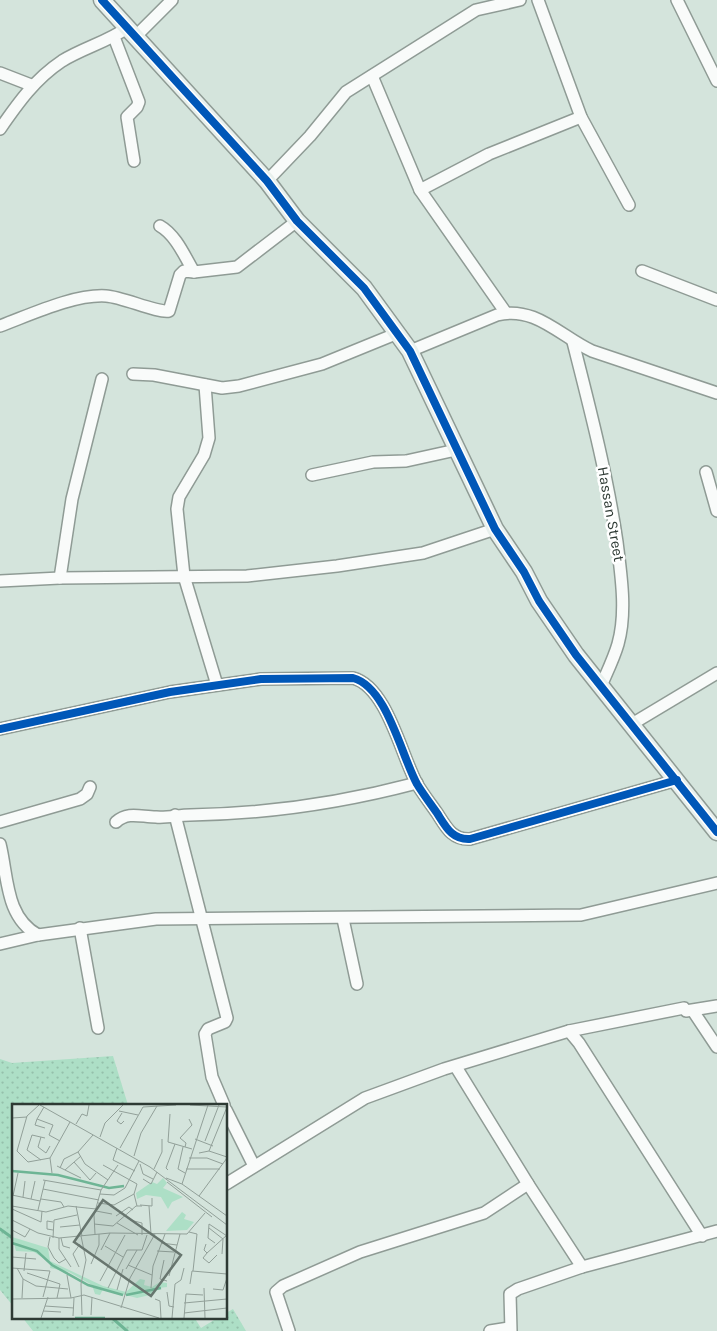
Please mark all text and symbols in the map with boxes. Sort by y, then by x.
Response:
street label: Hassan Street [594,465,628,563]
inset map [12,1104,228,1318]

